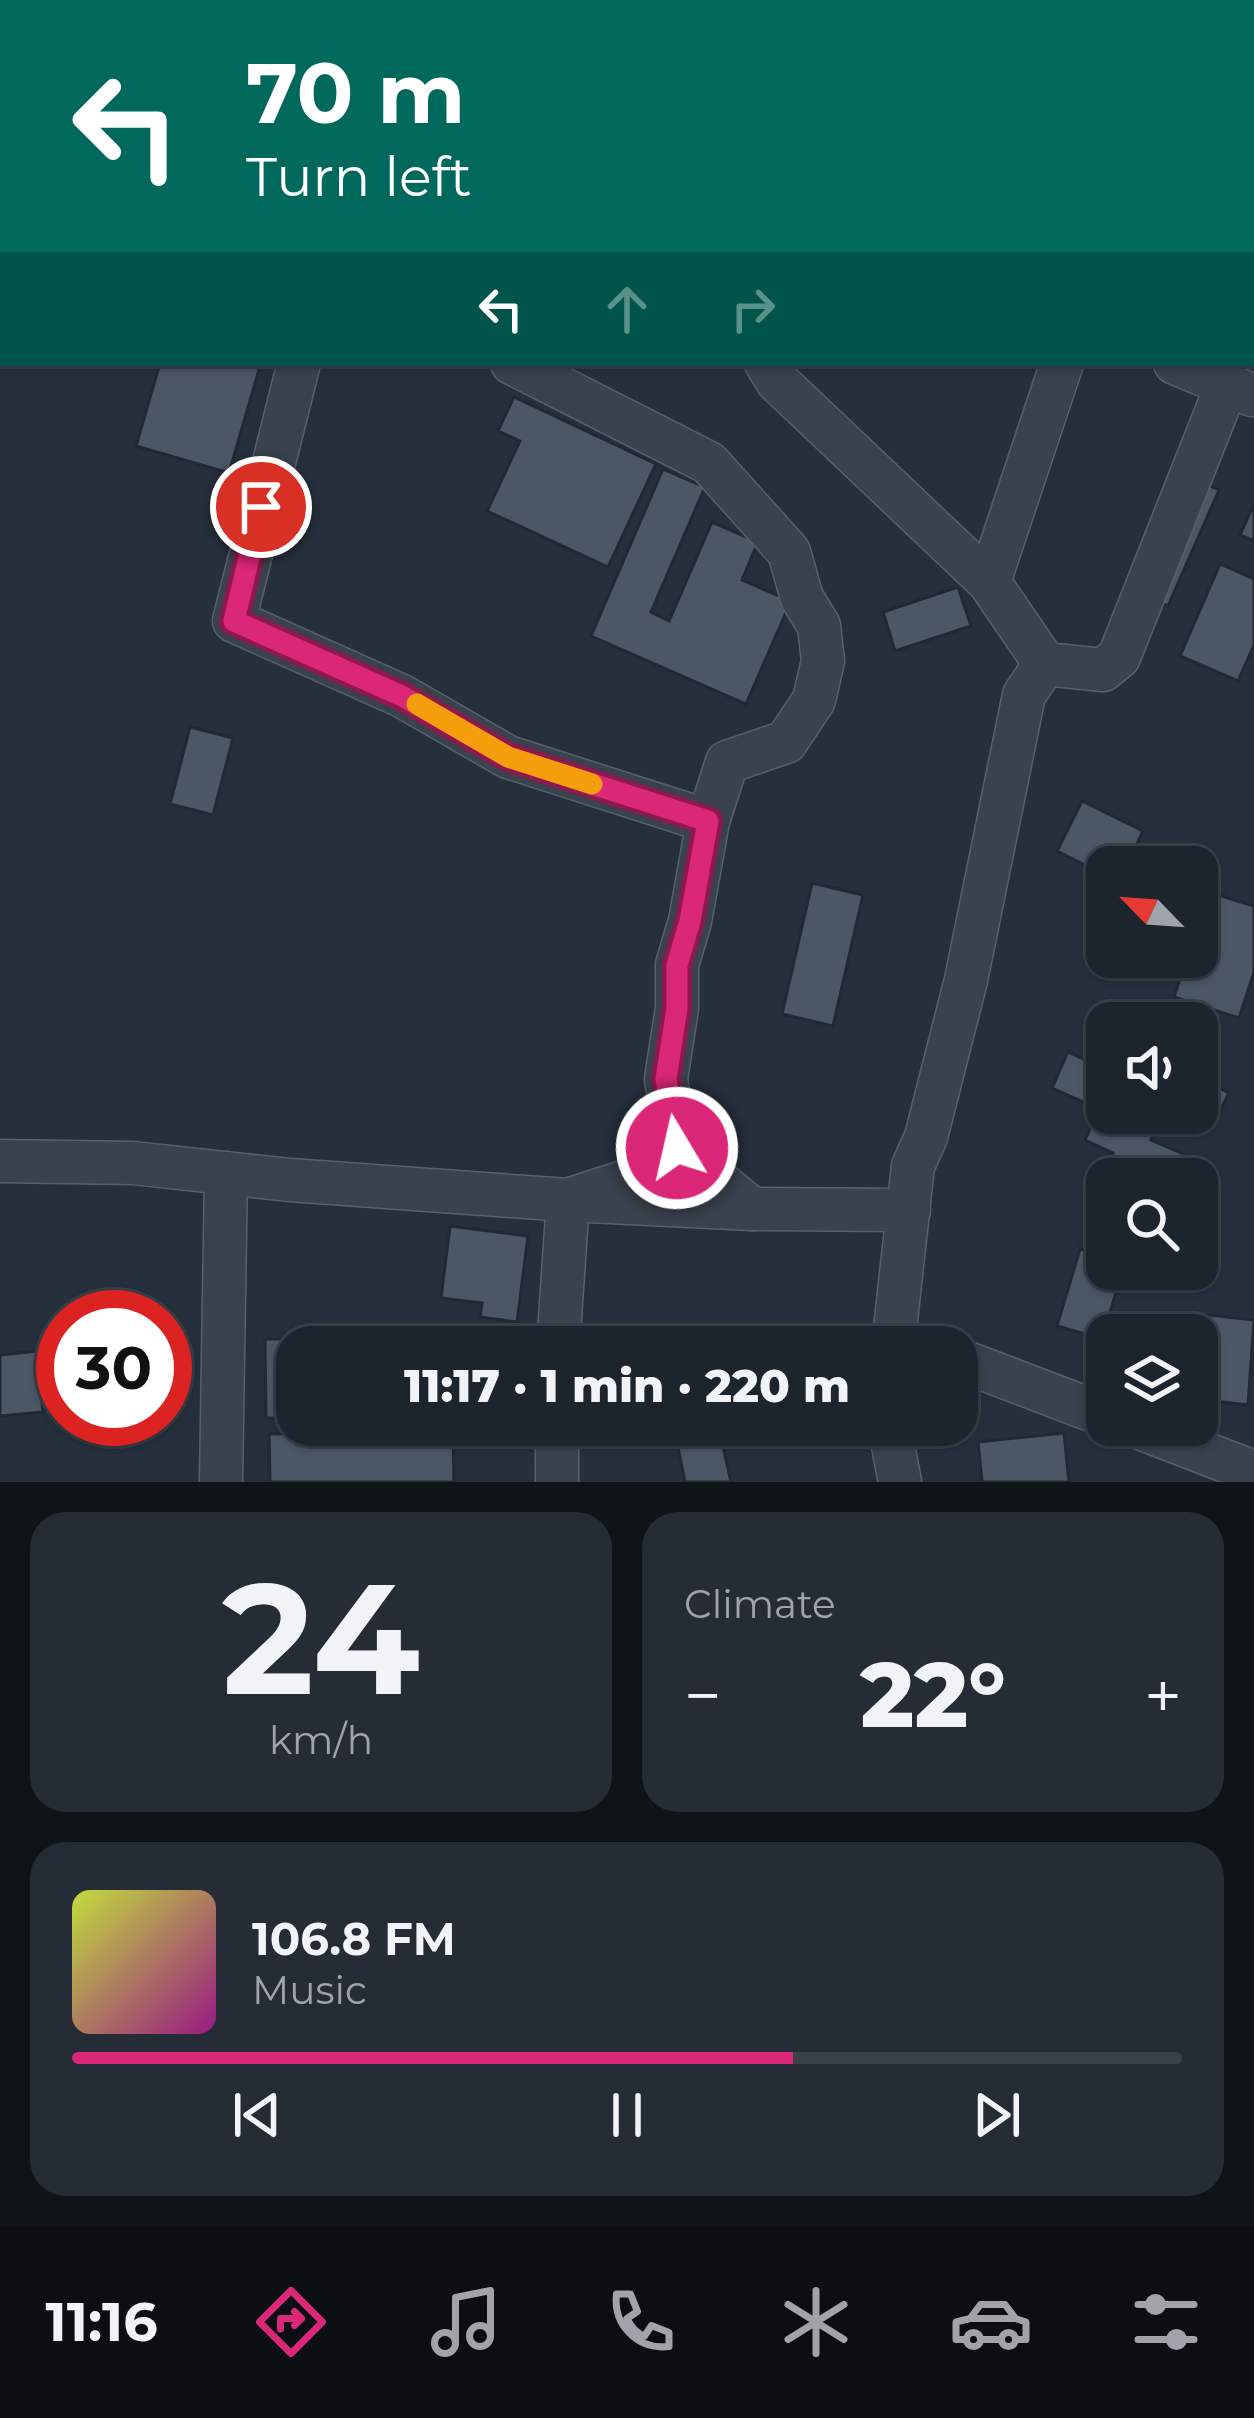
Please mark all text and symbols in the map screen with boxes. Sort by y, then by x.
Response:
text: 70 m [246,42,465,144]
icon: left [48,48,204,204]
text: Turn left [246,144,472,210]
icon: left [468,276,534,342]
icon: ahead [594,276,660,342]
icon: right [720,276,786,342]
pin [210,456,312,558]
icon: arrive [228,474,294,540]
north arrow [1086,846,1218,978]
map controls [1086,846,1218,1446]
button: sound [1086,1002,1218,1134]
position arrow [614,1085,740,1211]
button: search [1086,1158,1218,1290]
speed limit sign: 30 [36,1290,192,1446]
button: layers [1086,1314,1218,1446]
text: 11:17 · 1 min · 220 m [404,1358,850,1413]
text: 24 [222,1543,420,1733]
text: Climate [684,1580,836,1628]
text: 22° [860,1640,1006,1750]
text: − [684,1655,722,1736]
text: + [1144,1655,1182,1736]
text: km/h [269,1716,373,1764]
text: 106.8 FM [252,1911,456,1966]
text: Music [252,1966,367,2014]
icon: previous [224,2082,290,2148]
icon: pause [594,2082,660,2148]
icon: next [964,2082,1030,2148]
icon: directions [249,2280,333,2364]
icon: music [424,2280,508,2364]
icon: phone [599,2280,683,2364]
icon: climate [774,2280,858,2364]
icon: car [949,2280,1033,2364]
icon: filters [1124,2280,1208,2364]
text: 11:16 [46,2289,158,2355]

